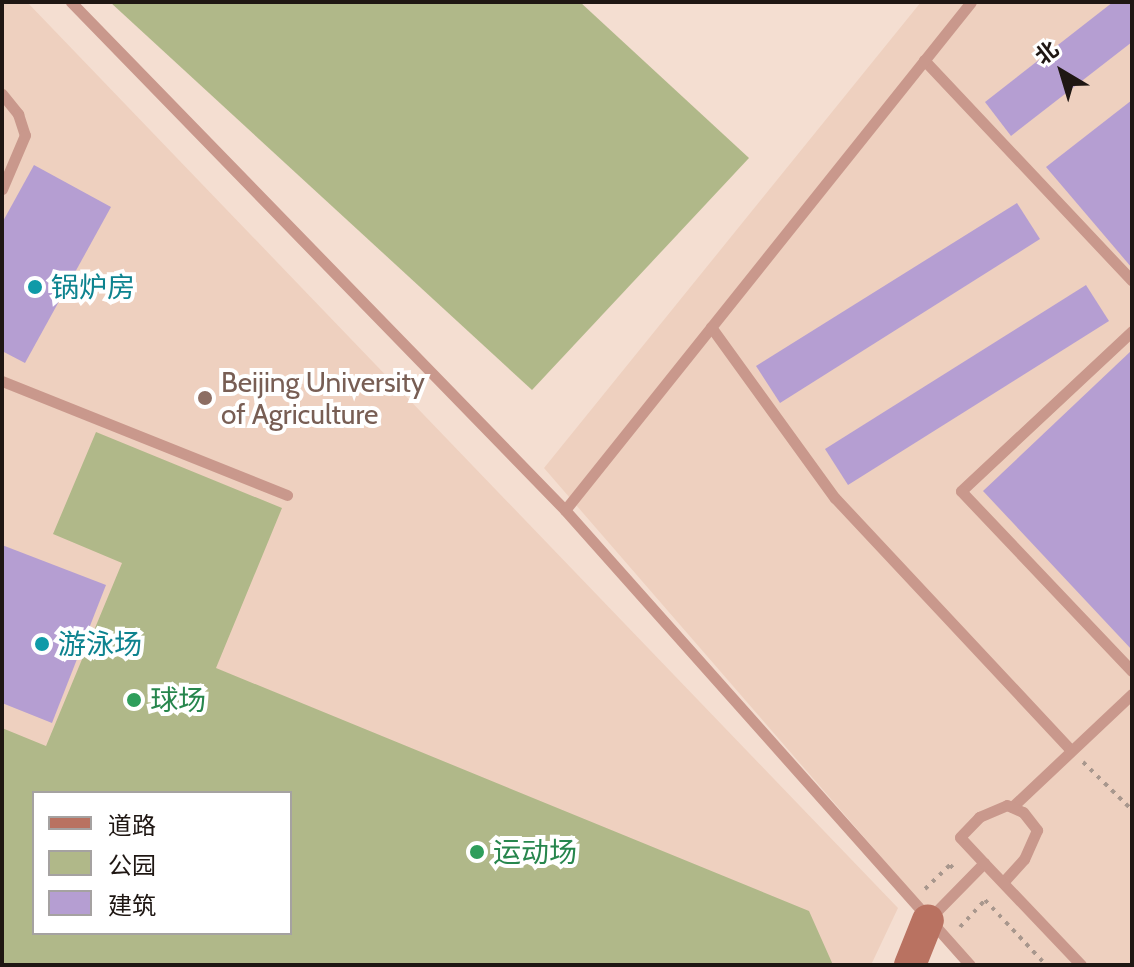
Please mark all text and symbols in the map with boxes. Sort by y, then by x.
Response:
north arrow [1022,32,1102,112]
text: 北 [1030,35,1064,70]
place label: 锅炉房 [51,270,135,304]
marker: 锅炉房 [26,278,44,296]
place label: Beijing University of Agriculture [221,365,425,431]
marker: Beijing University of Agriculture [196,389,214,407]
place label: 游泳场 [58,627,142,661]
marker: 游泳场 [33,635,51,653]
place label: 球场 [150,683,206,717]
marker: 球场 [125,691,143,709]
legend [32,791,292,935]
text: 道路 [108,811,156,840]
place label: 运动场 [493,835,577,869]
marker: 运动场 [468,843,486,861]
text: 公园 [108,851,156,880]
text: 建筑 [108,891,156,920]

